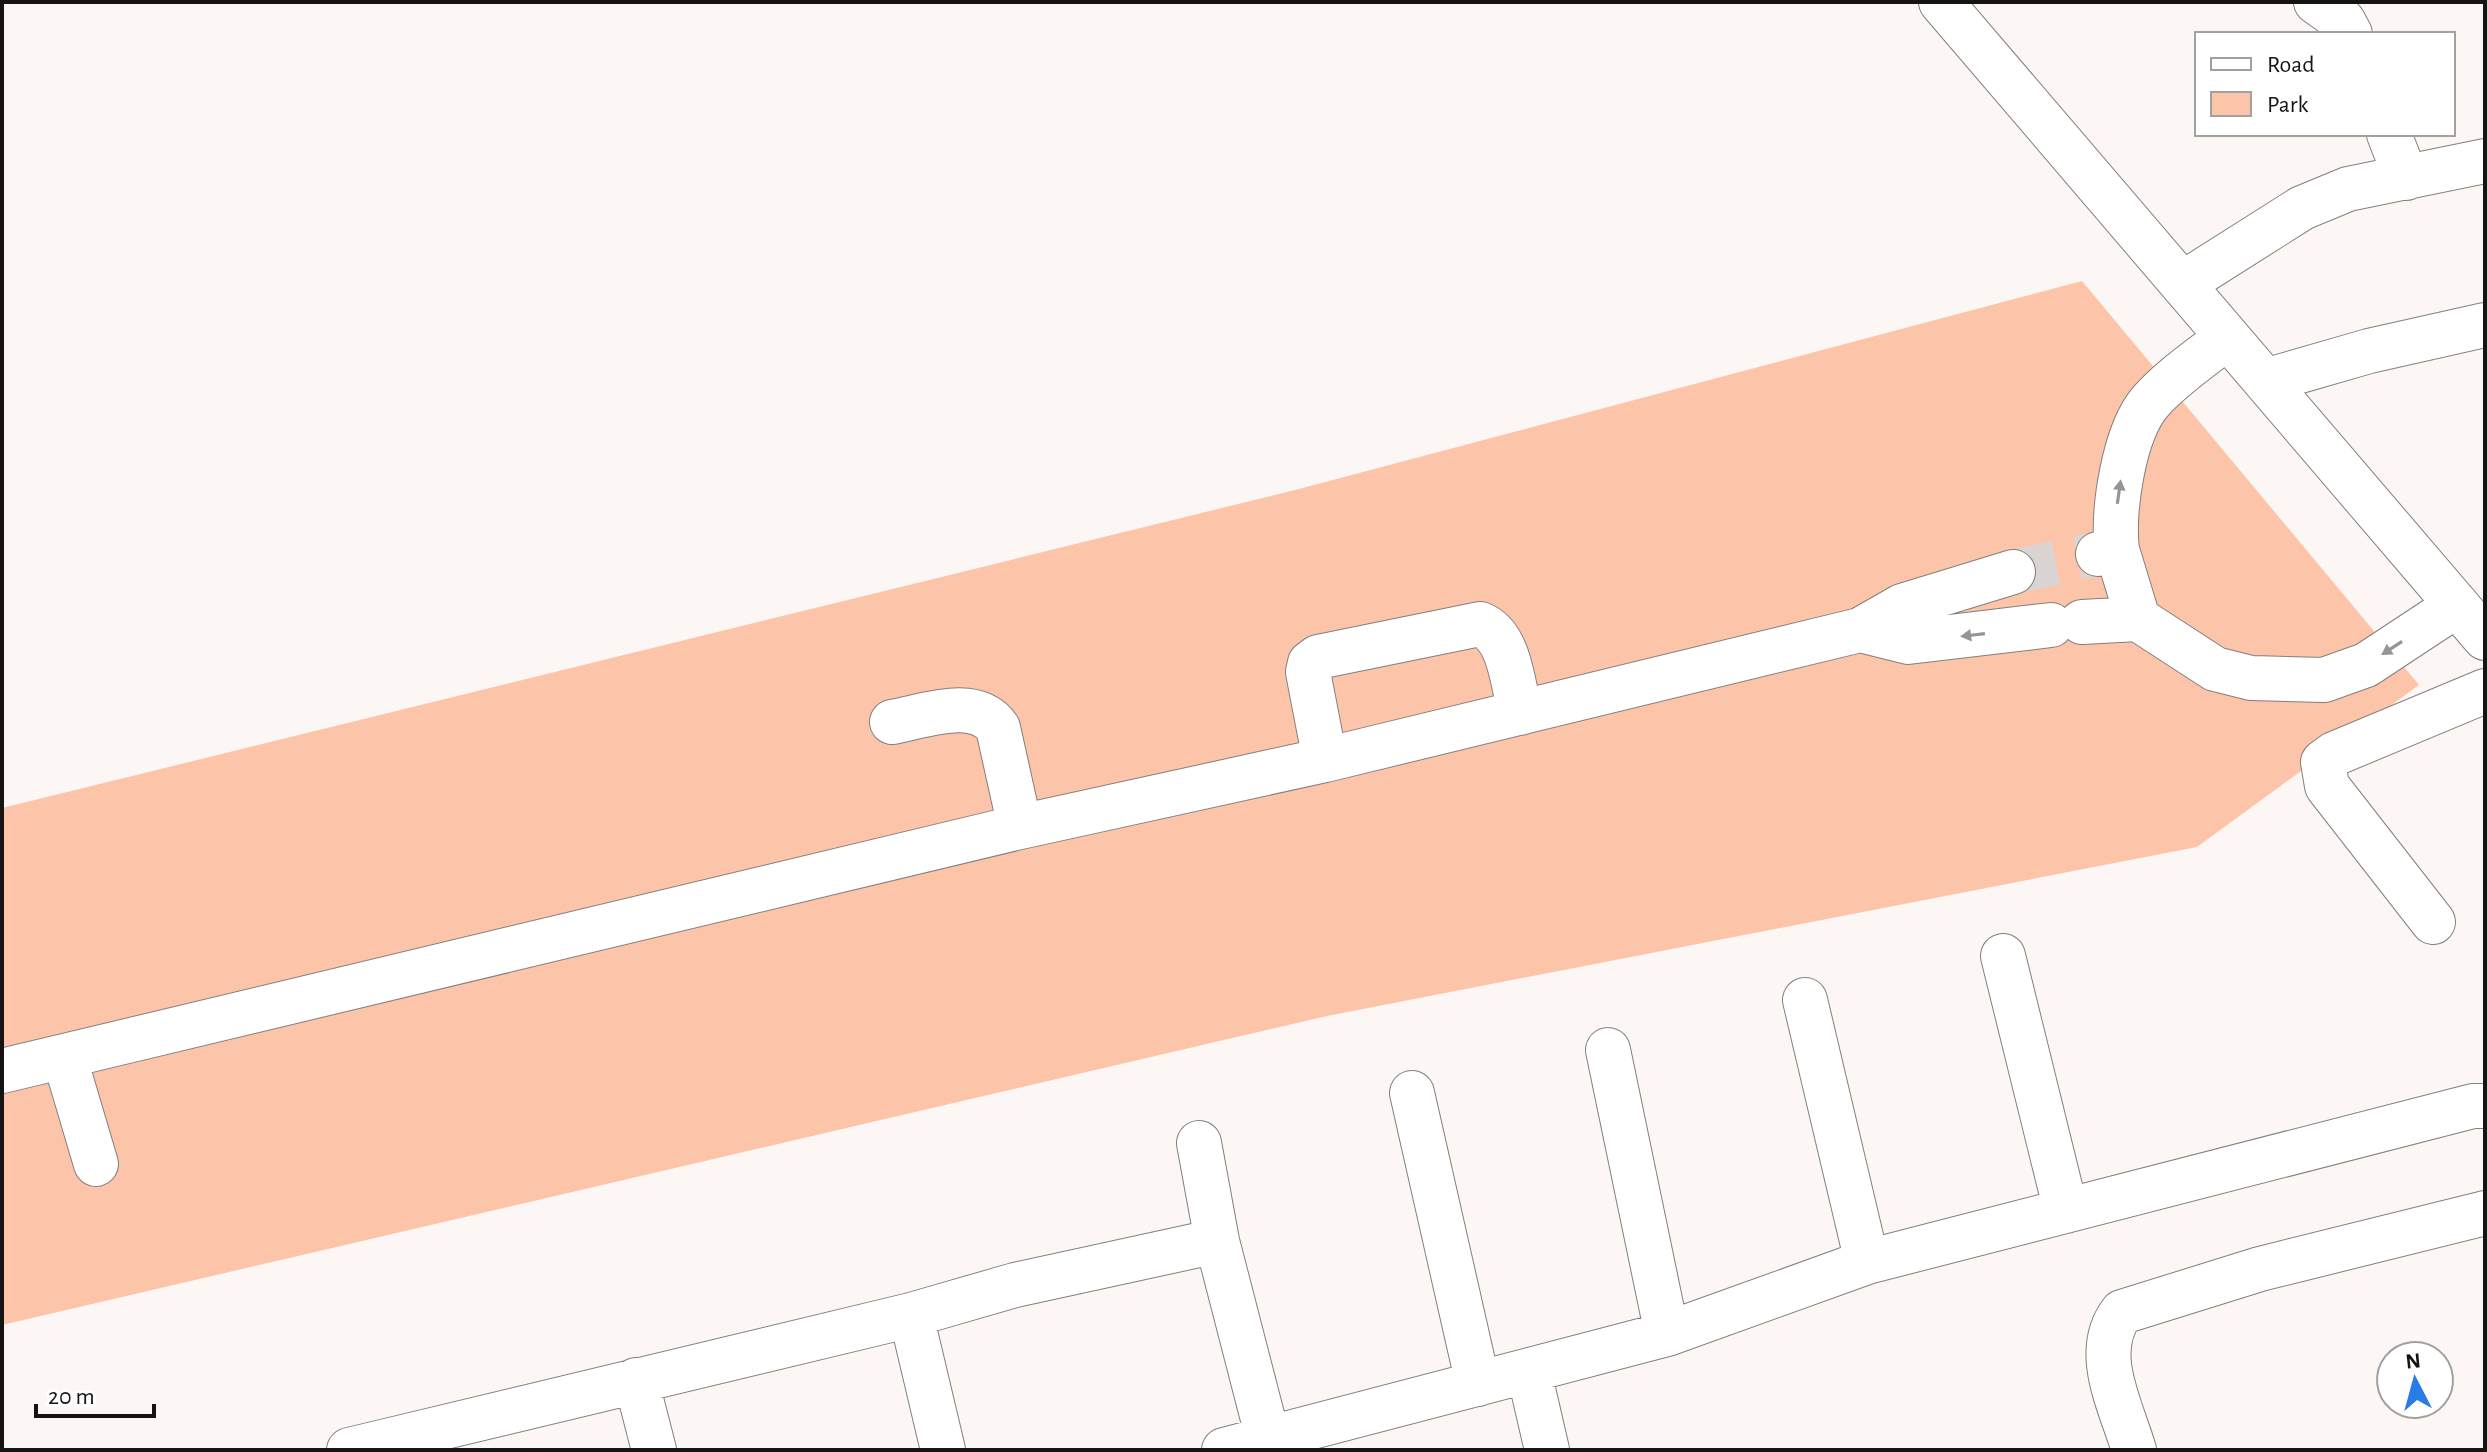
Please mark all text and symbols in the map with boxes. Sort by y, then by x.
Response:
legend [2195,32,2455,136]
text: Road [2267,53,2315,77]
text: Park [2267,93,2308,117]
one-way arrow [2113,479,2126,504]
one-way arrow [1961,628,1986,641]
one-way arrow [2381,641,2403,655]
north arrow [2375,1340,2455,1420]
text: N [2404,1349,2422,1373]
scale bar [36,1368,154,1418]
text: 20 m [48,1385,95,1409]

